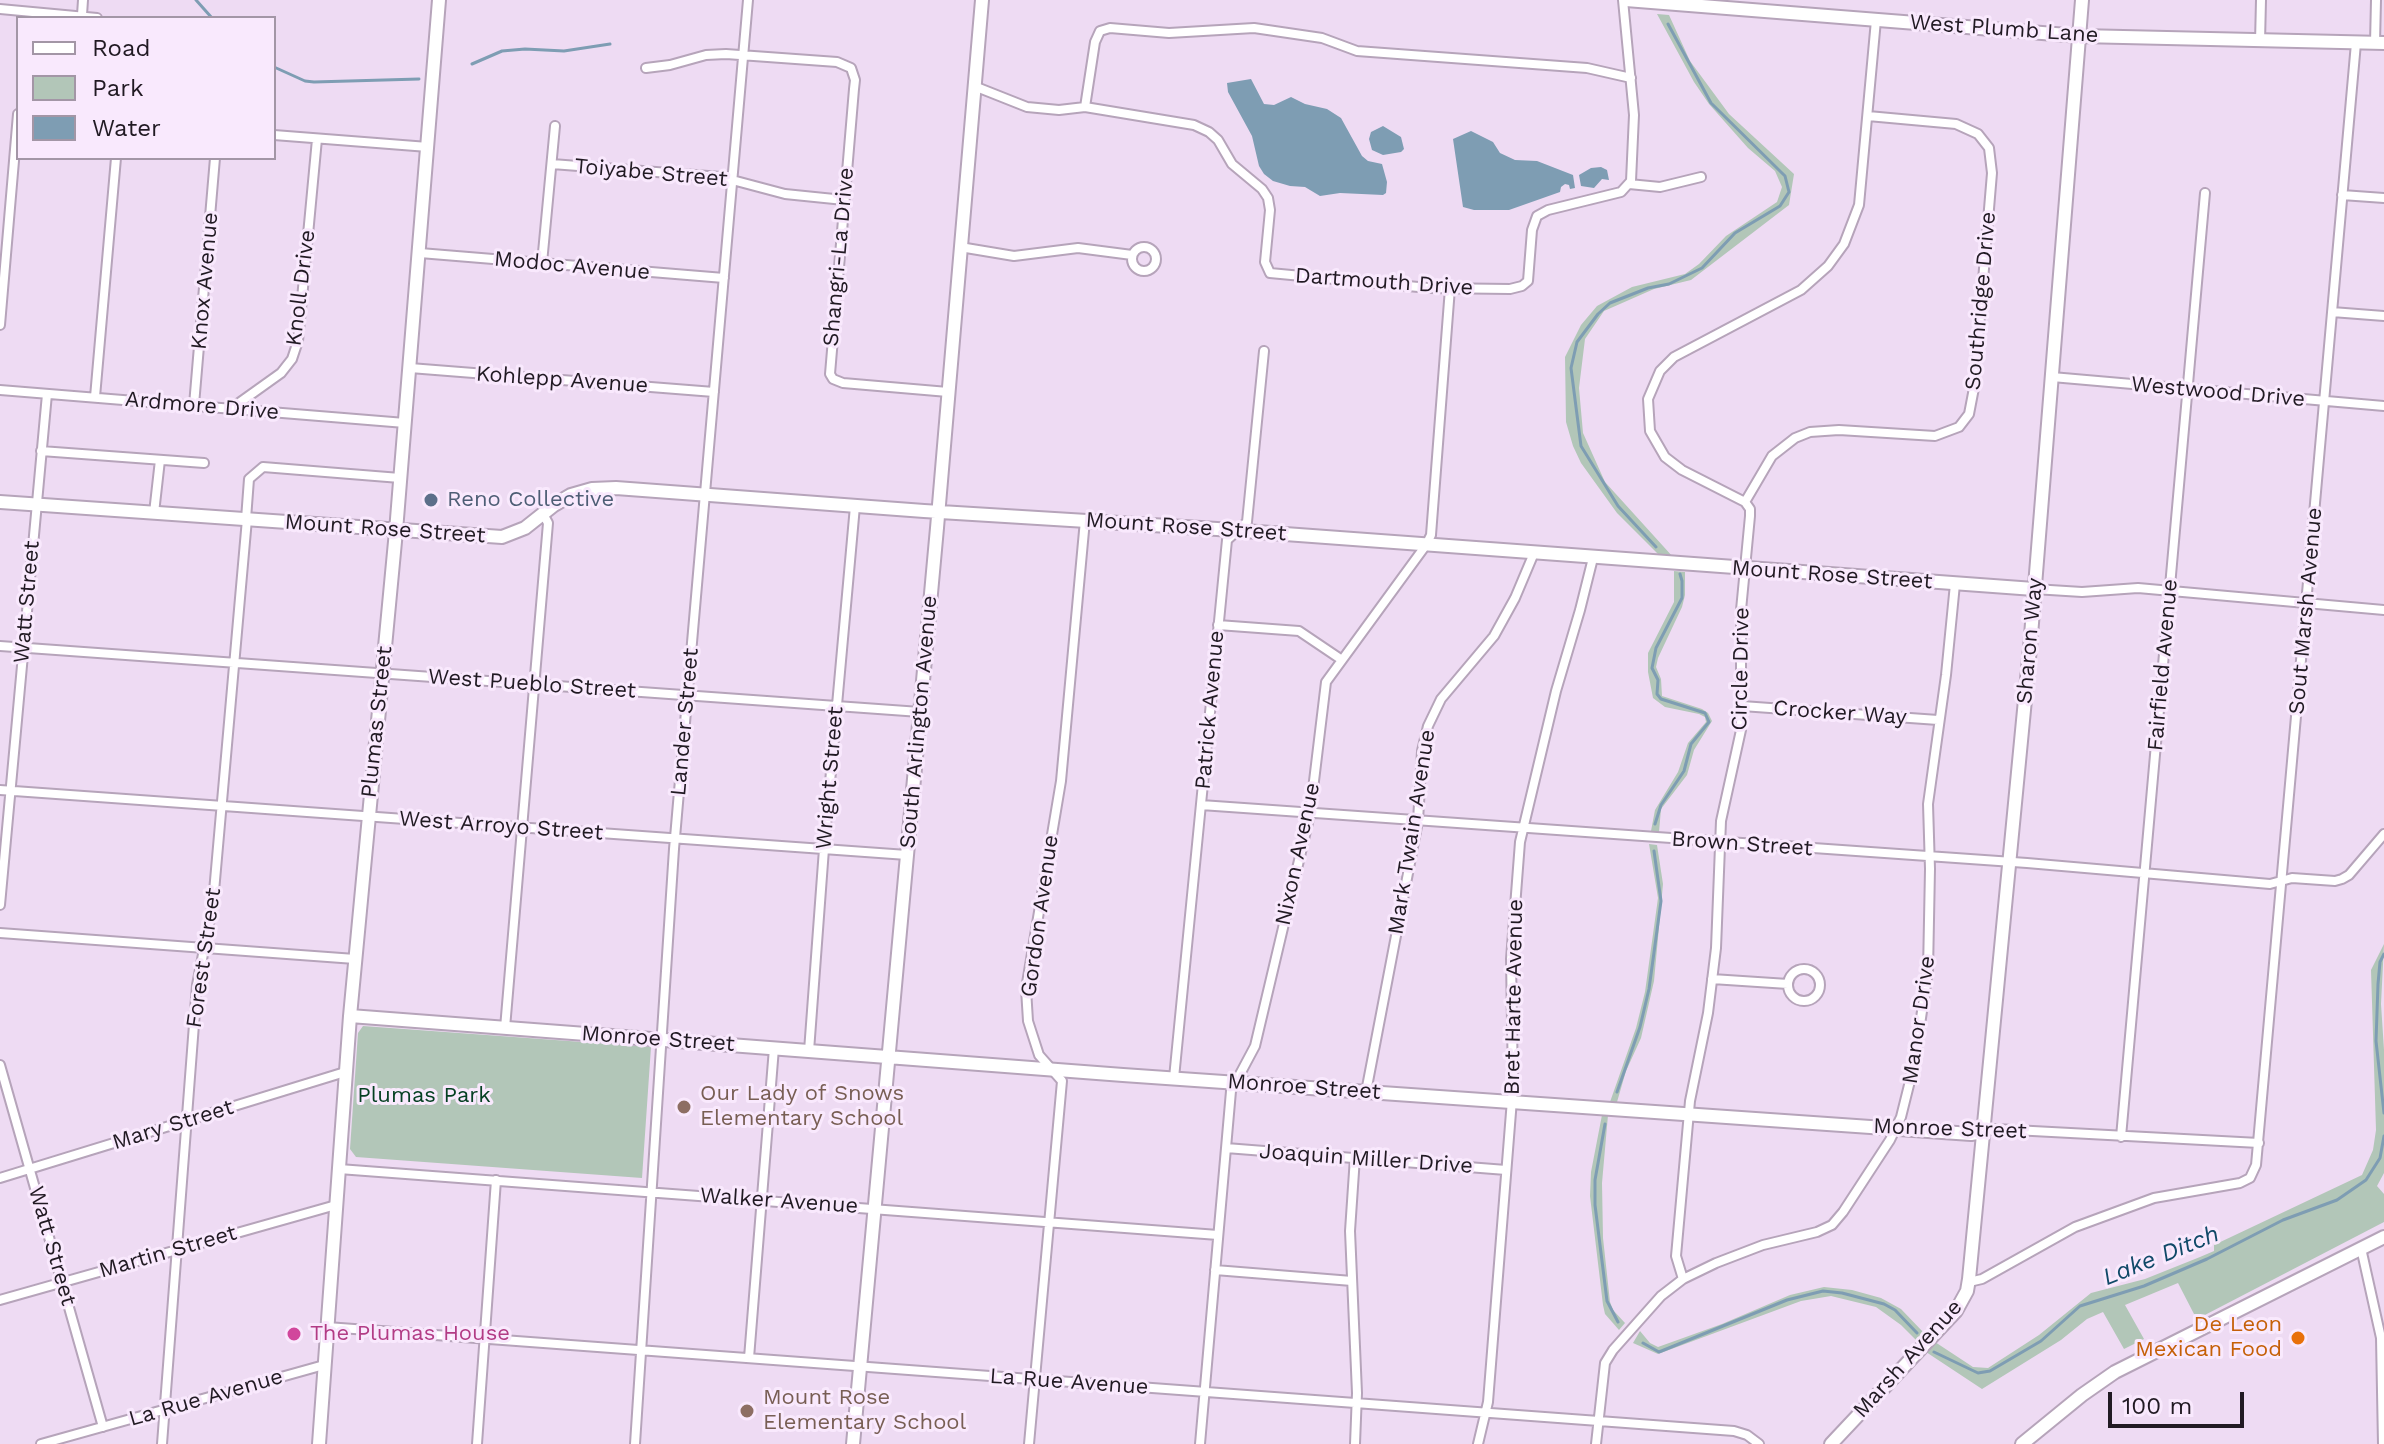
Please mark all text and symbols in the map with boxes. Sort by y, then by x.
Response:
street label: West Plumb Lane [1909,9,2099,49]
legend [16,16,276,160]
text: Road [92,34,151,62]
text: Park [92,74,144,102]
text: Water [92,114,161,142]
street label: Toiyabe Street [573,153,729,193]
street label: Shangri-La Drive [818,167,860,347]
street label: Knox Avenue [186,211,224,351]
street label: Southridge Drive [1960,211,2002,391]
street label: Knoll Drive [281,228,321,348]
street label: Modoc Avenue [493,246,651,286]
street label: Dartmouth Drive [1294,263,1474,301]
street label: Kohlepp Avenue [475,361,649,399]
street label: Westwood Drive [2130,371,2306,413]
street label: Ardmore Drive [124,386,280,426]
place label: Reno Collective [447,487,614,513]
marker: Reno Collective [422,491,440,509]
street label: Sout Marsh Avenue [2284,506,2328,716]
street label: Mount Rose Street [1085,507,1287,547]
street label: Mount Rose Street [284,509,486,549]
street label: Watt Street [8,540,46,664]
street label: Mount Rose Street [1731,555,1933,595]
street label: Sharon Way [2011,577,2049,705]
street label: Fairfield Avenue [2142,578,2184,752]
street label: South Arlington Avenue [895,594,943,850]
street label: Circle Drive [1727,607,1755,731]
street label: Patrick Avenue [1190,629,1230,791]
street label: Plumas Street [356,645,398,799]
street label: Lander Street [665,647,705,797]
street label: West Pueblo Street [427,664,637,704]
street label: Crocker Way [1772,695,1908,731]
street label: Wright Street [811,705,849,851]
street label: Mark Twain Avenue [1383,728,1441,936]
street label: Nixon Avenue [1270,780,1326,928]
street label: West Arroyo Street [398,806,604,846]
street label: Brown Street [1670,826,1814,862]
street label: Gordon Avenue [1016,833,1064,999]
street label: Forest Street [181,886,227,1030]
street label: Bret Harte Avenue [1499,899,1529,1095]
street label: Manor Drive [1897,954,1941,1086]
street label: Monroe Street [580,1020,736,1058]
street label: Monroe Street [1226,1068,1382,1106]
place label: Our Lady of Snows Elementary School [700,1081,904,1132]
park label: Plumas Park [357,1083,491,1109]
street label: Mary Street [109,1094,237,1156]
marker: Our Lady of Snows Elementary School [675,1098,693,1116]
street label: Monroe Street [1873,1113,2027,1145]
street label: Joaquin Miller Drive [1258,1138,1474,1180]
street label: Walker Avenue [699,1182,859,1220]
street label: Watt Street [22,1183,82,1309]
street label: Martin Street [96,1220,240,1284]
water label: Lake Ditch [2099,1220,2223,1292]
street label: Marsh Avenue [1848,1294,1968,1424]
place label: De Leon Mexican Food [2135,1312,2282,1364]
place label: The Plumas House [310,1321,510,1347]
marker: The Plumas House [285,1325,303,1343]
marker: De Leon Mexican Food [2289,1329,2307,1347]
street label: La Rue Avenue [126,1363,286,1433]
street label: La Rue Avenue [989,1363,1149,1401]
scale bar [2112,1376,2248,1426]
place label: Mount Rose Elementary School [763,1385,966,1436]
text: 100 m [2122,1392,2192,1420]
marker: Mount Rose Elementary School [738,1402,756,1420]

